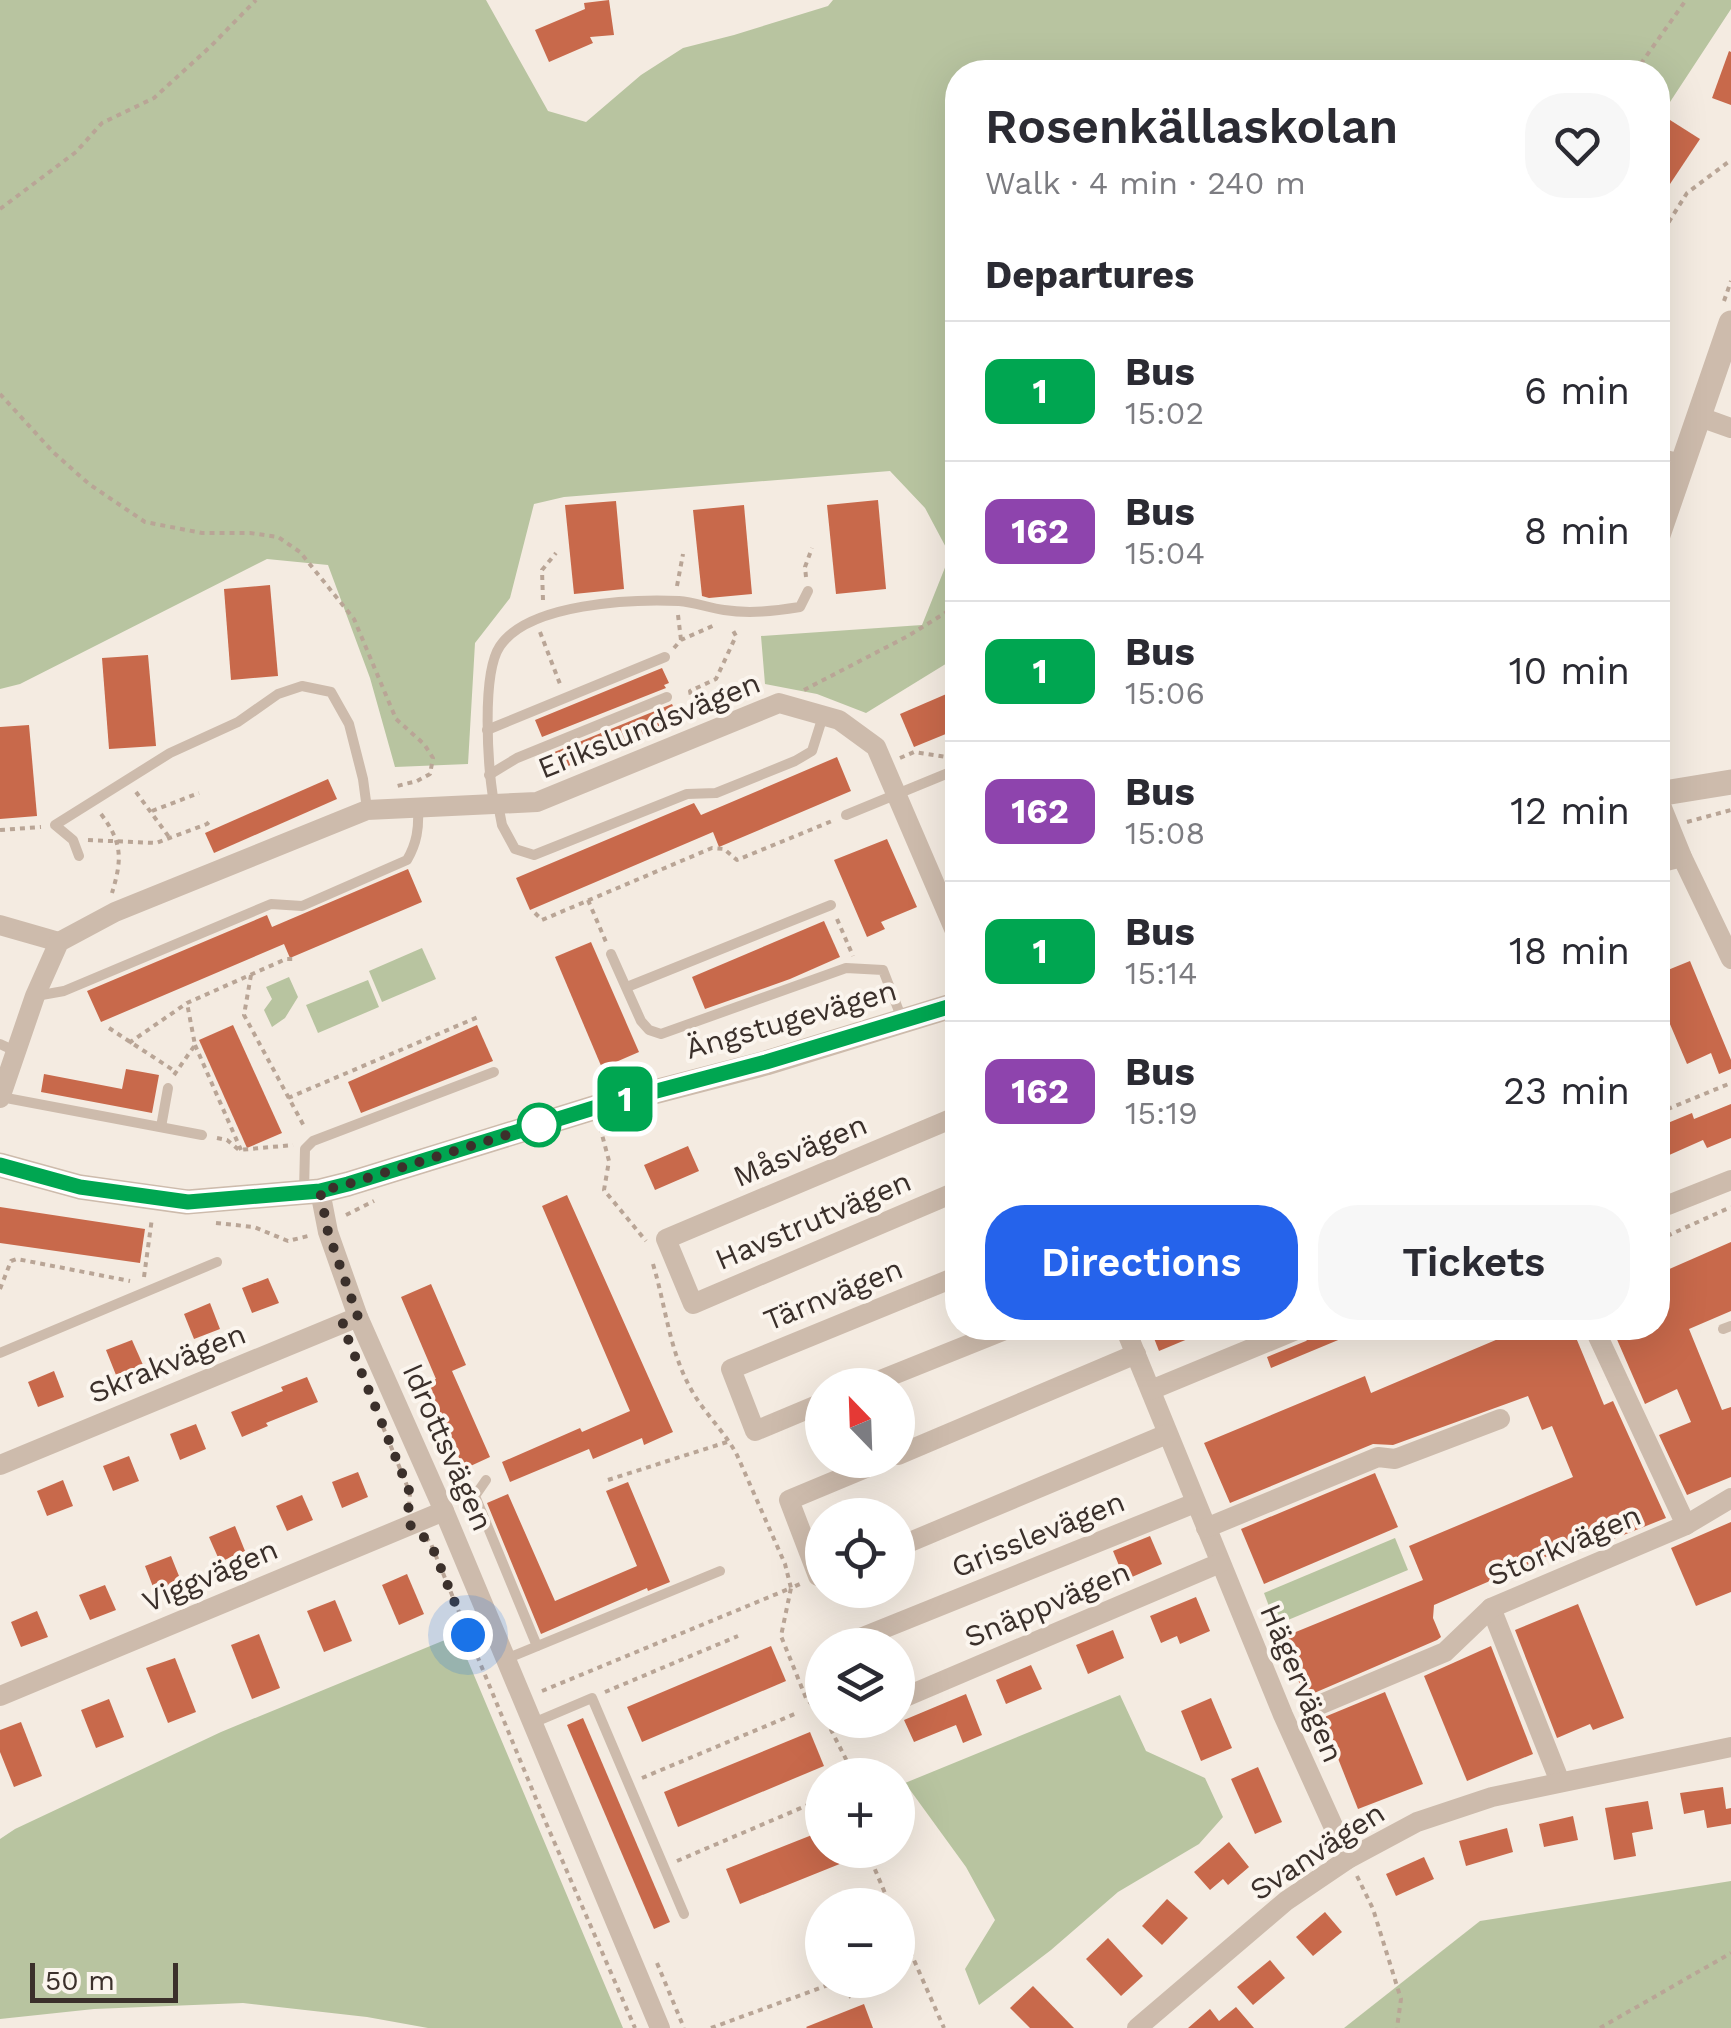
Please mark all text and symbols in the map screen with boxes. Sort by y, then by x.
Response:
button: heart [1525,93,1630,198]
text: Rosenkällaskolan [985,98,1398,155]
text: Walk · 4 min · 240 m [985,164,1306,202]
text: Departures [985,253,1194,297]
text: Bus [1125,350,1195,394]
text: 6 min [1524,369,1630,413]
text: 1 [1032,370,1048,412]
text: 15:02 [1125,394,1204,432]
text: Bus [1125,490,1195,534]
text: 8 min [1524,509,1630,553]
text: 162 [1011,510,1069,552]
text: 15:04 [1125,534,1205,572]
text: Bus [1125,630,1195,674]
text: 10 min [1509,649,1630,693]
text: 1 [1032,650,1048,692]
street label: Erikslundsvägen [533,665,765,785]
text: 15:06 [1125,674,1205,712]
text: Bus [1125,770,1195,814]
text: 12 min [1510,789,1630,833]
text: 162 [1011,790,1069,832]
text: 15:08 [1125,814,1205,852]
text: Bus [1125,910,1195,954]
text: 18 min [1509,929,1630,973]
text: 1 [1032,930,1048,972]
text: 15:14 [1125,954,1198,992]
street label: Ängstugevägen [681,972,901,1066]
text: Bus [1125,1050,1195,1094]
line badge: 1 [592,1066,658,1132]
text: 23 min [1503,1069,1630,1113]
text: 162 [1011,1070,1069,1112]
text: 1 [617,1078,633,1120]
text: 15:19 [1125,1094,1198,1132]
unlabelled marker [518,1104,560,1146]
street label: Måsvägen [728,1106,872,1194]
street label: Havstrutvägen [710,1163,916,1277]
button: Directions [985,1205,1298,1320]
button: Tickets [1318,1205,1630,1320]
street label: Tärnvägen [759,1250,907,1338]
street label: Skrakvägen [83,1316,251,1410]
street label: Idrottsvägen [395,1358,501,1536]
north arrow [805,1368,915,1478]
map controls [805,1368,915,1998]
street label: Grisslevägen [946,1483,1130,1585]
street label: Storkvägen [1482,1497,1646,1593]
button: locate [805,1498,915,1608]
street label: Viggvägen [137,1531,283,1619]
street label: Snäppvägen [959,1553,1135,1655]
street label: Hägervägen [1253,1599,1351,1767]
your location [443,1610,493,1660]
button: layers [805,1628,915,1738]
button: + [805,1758,915,1868]
street label: Svanvägen [1243,1795,1391,1907]
button: − [805,1888,915,1998]
scale bar [30,1958,178,2002]
text: 50 m [45,1964,115,1997]

